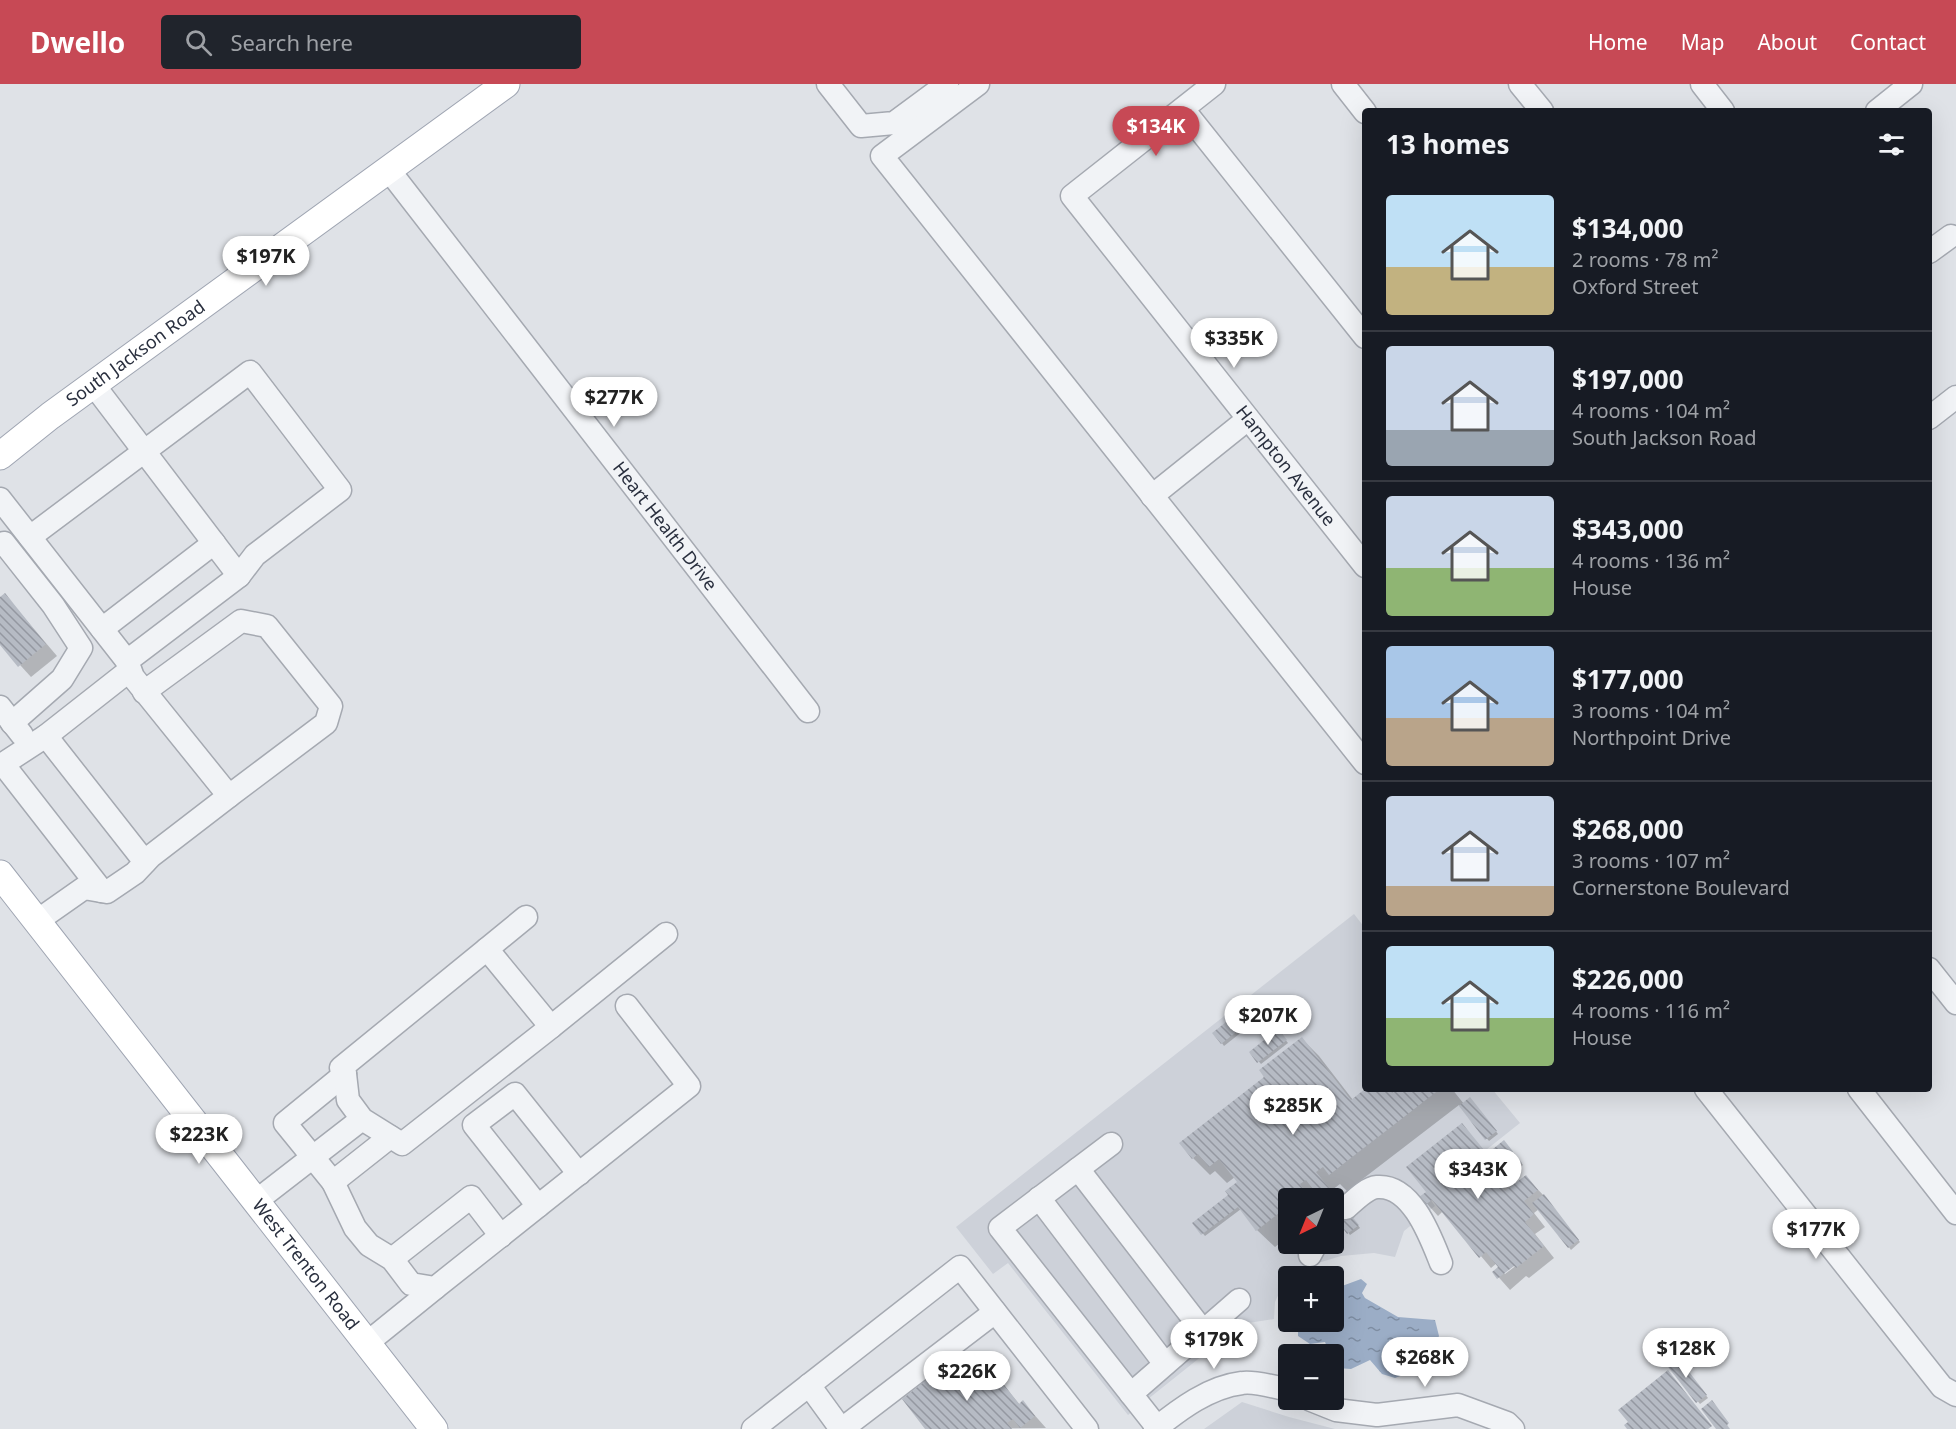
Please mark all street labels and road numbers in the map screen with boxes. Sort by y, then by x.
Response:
street label: South Jackson Road [61,294,209,411]
street label: Hampton Avenue [1231,400,1342,531]
street label: Heart Health Drive [608,456,723,595]
street label: West Trenton Road [247,1194,365,1335]

